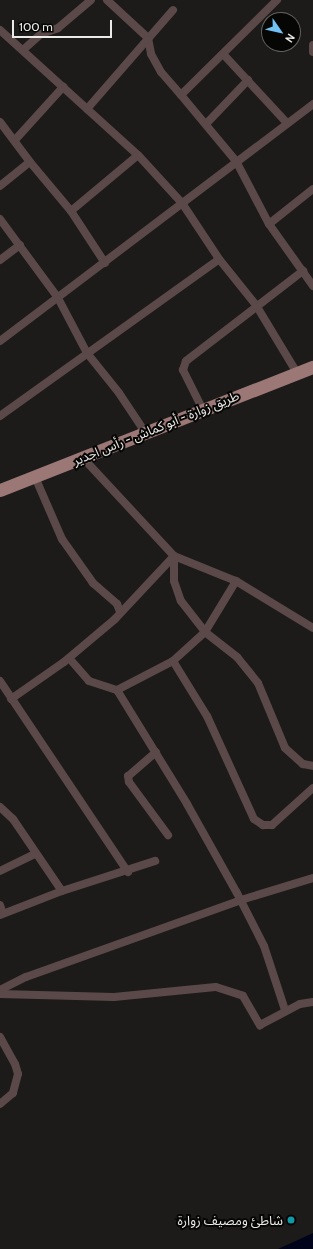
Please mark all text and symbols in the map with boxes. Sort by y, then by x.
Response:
scale bar [14,12,114,38]
north arrow [261,12,301,52]
text: 100 m [19,19,53,34]
text: N [282,31,298,45]
street label: طريق زوارة - أبو كماش - رأس اجدير [71,387,241,469]
place label: شاطئ ومصيف زوارة [178,1212,283,1228]
marker: شاطئ ومصيف زوارة [286,1215,296,1225]

